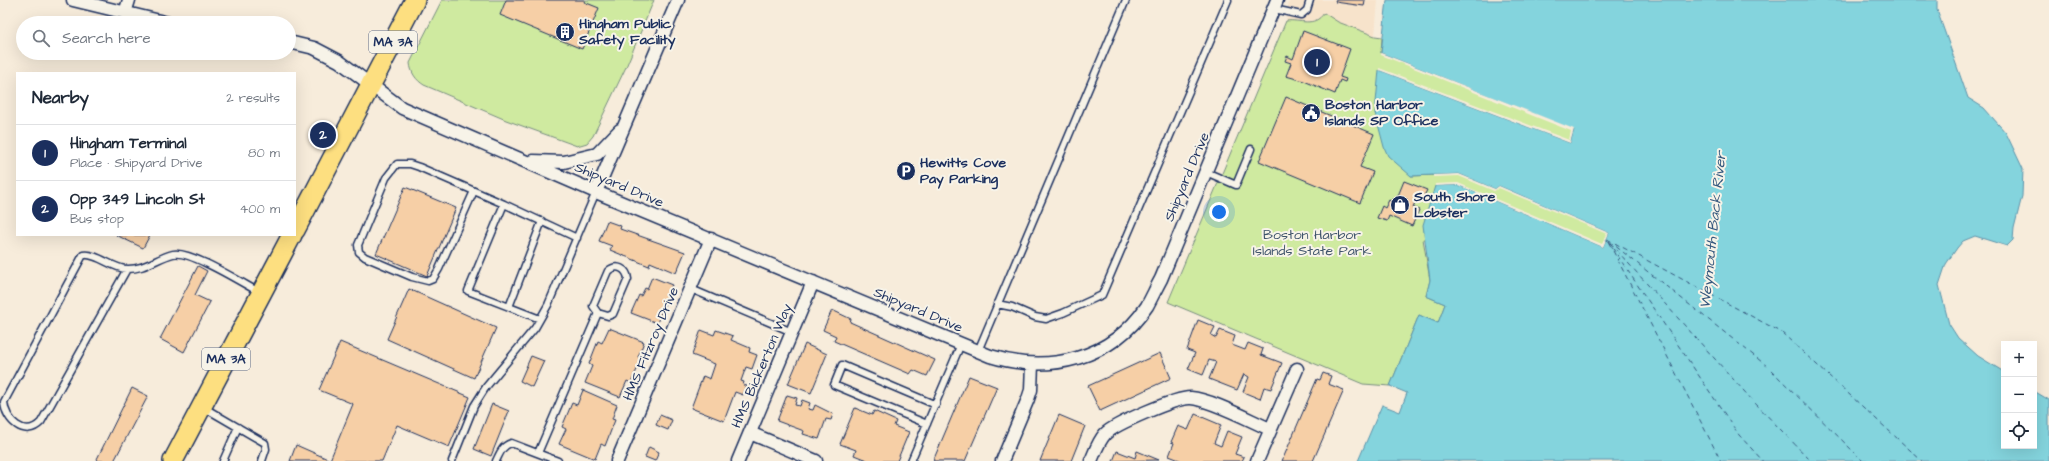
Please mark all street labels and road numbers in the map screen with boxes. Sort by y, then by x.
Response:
road number: MA 3A [369,31,417,53]
street label: Shipyard Drive [1159,129,1215,225]
street label: Shipyard Drive [571,157,667,213]
street label: Shipyard Drive [870,282,966,338]
street label: HMS Fitzroy Drive [618,284,684,404]
street label: HMS Bickerton Way [727,300,797,431]
road number: MA 3A [202,348,250,370]

